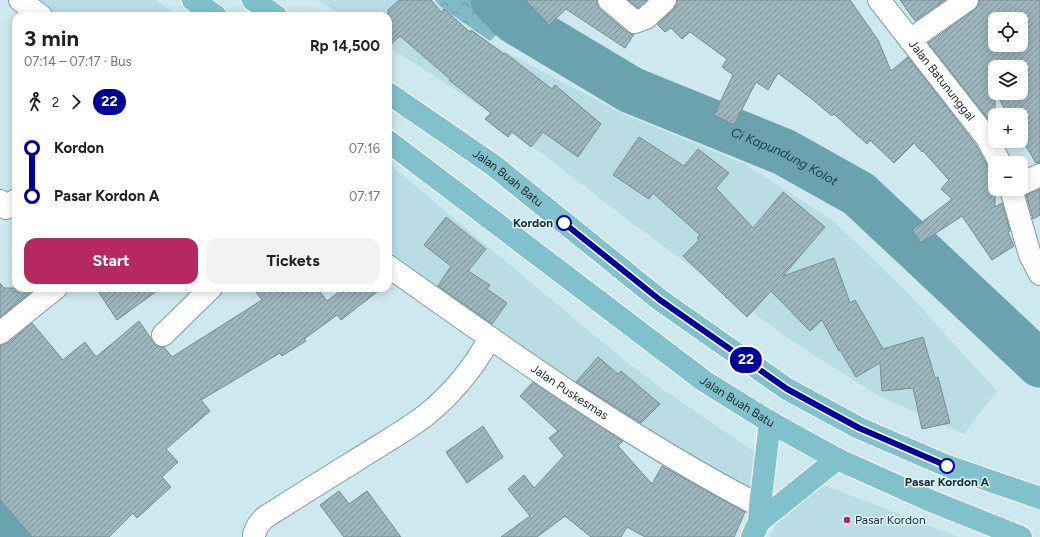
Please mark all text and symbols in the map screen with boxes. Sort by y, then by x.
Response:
map controls [988,12,1028,196]
button: locate [988,12,1028,52]
text: 3 min [24,25,79,52]
text: Rp 14,500 [310,37,380,55]
street label: Jalan Batununggal [906,37,978,123]
text: 07:14 – 07:17 · Bus [24,54,132,69]
button: layers [988,60,1028,100]
icon: walk [24,91,46,113]
icon: forward [65,91,87,113]
text: 22 [101,93,118,110]
text: 2 [52,95,59,110]
button: + [988,108,1028,148]
water label: Ci Kapundung Kolot [729,124,842,189]
text: Kordon [54,139,104,157]
text: 07:16 [349,141,380,156]
street label: Jalan Buah Batu [470,146,546,210]
button: − [988,156,1028,196]
text: Pasar Kordon A [54,187,160,205]
text: 07:17 [349,189,380,204]
marker: Kordon [556,215,572,231]
place label: Kordon [513,216,553,230]
button: Start [24,238,198,284]
button: Tickets [206,238,380,284]
line badge: 22 [728,347,764,373]
text: 22 [738,351,754,368]
street label: Jalan Puskesmas [528,361,611,423]
street label: Jalan Buah Batu [697,373,777,430]
marker: Pasar Kordon A [939,458,955,474]
place label: Pasar Kordon A [905,475,990,489]
place label: Pasar Kordon [855,513,926,527]
marker: Pasar Kordon [842,515,852,525]

